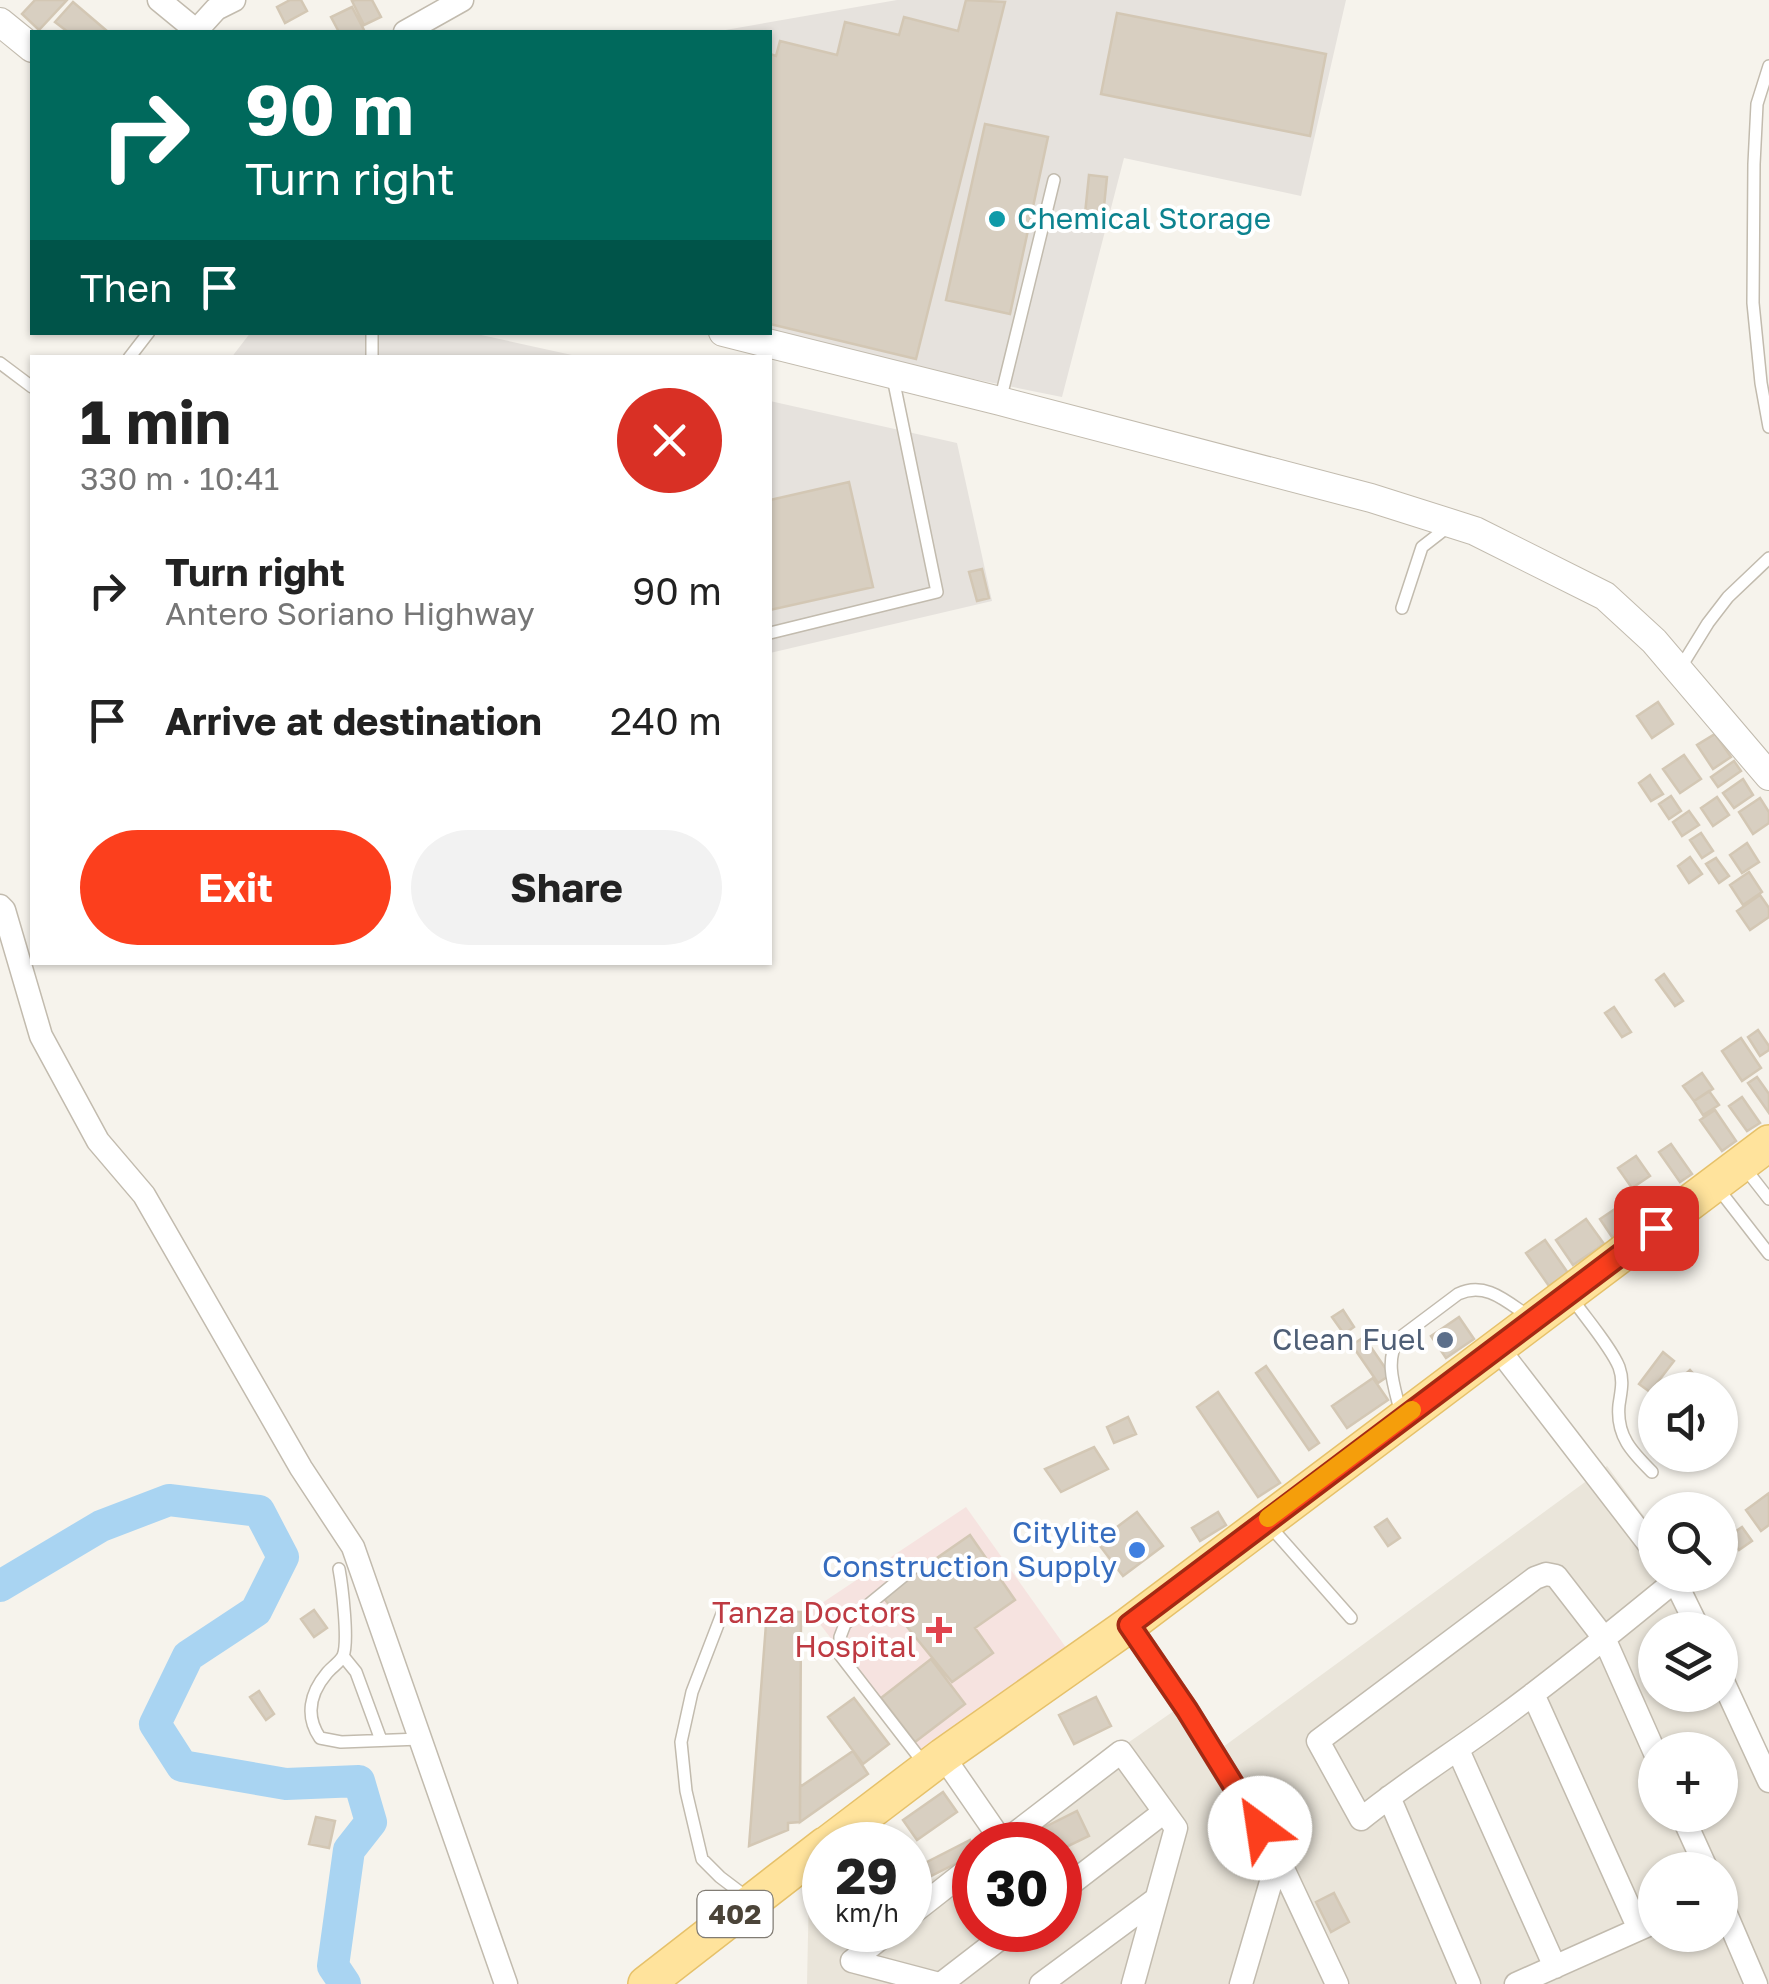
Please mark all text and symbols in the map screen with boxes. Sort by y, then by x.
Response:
text: 90 m [245,66,414,150]
icon: right [80,70,210,200]
text: Turn right [245,151,455,205]
place label: Chemical Storage [1017,200,1271,236]
marker: Chemical Storage [986,208,1008,230]
icon: arrive [192,260,247,315]
text: Then [80,265,172,310]
text: 1 min [80,385,231,457]
button: close [617,388,722,493]
text: 330 m · 10:41 [80,459,279,497]
text: Turn right [165,549,345,594]
icon: right [80,563,135,618]
text: 90 m [632,568,722,613]
text: Antero Soriano Highway [165,594,535,632]
icon: arrive [80,693,135,748]
text: Arrive at destination [165,698,542,743]
text: 240 m [610,698,722,743]
button: Exit [80,830,391,945]
button: Share [411,830,722,945]
pin [1614,1186,1699,1271]
icon: arrive [1629,1201,1684,1256]
place label: Clean Fuel [1272,1321,1425,1357]
marker: Clean Fuel [1434,1329,1456,1351]
map controls [1638,1372,1738,1952]
button: sound [1638,1372,1738,1472]
button: search [1638,1492,1738,1592]
place label: Citylite Construction Supply [822,1514,1117,1584]
marker: Citylite Construction Supply [1126,1539,1148,1561]
place label: Tanza Doctors Hospital [712,1594,916,1664]
button: layers [1638,1612,1738,1712]
marker: Tanza Doctors Hospital [926,1617,952,1643]
button: + [1638,1732,1738,1832]
position arrow [1208,1776,1312,1880]
speed limit sign: 30 [952,1822,1082,1952]
text: 29 [836,1845,898,1905]
button: − [1638,1852,1738,1952]
road number: 402 [698,1891,772,1937]
text: km/h [835,1897,899,1928]

